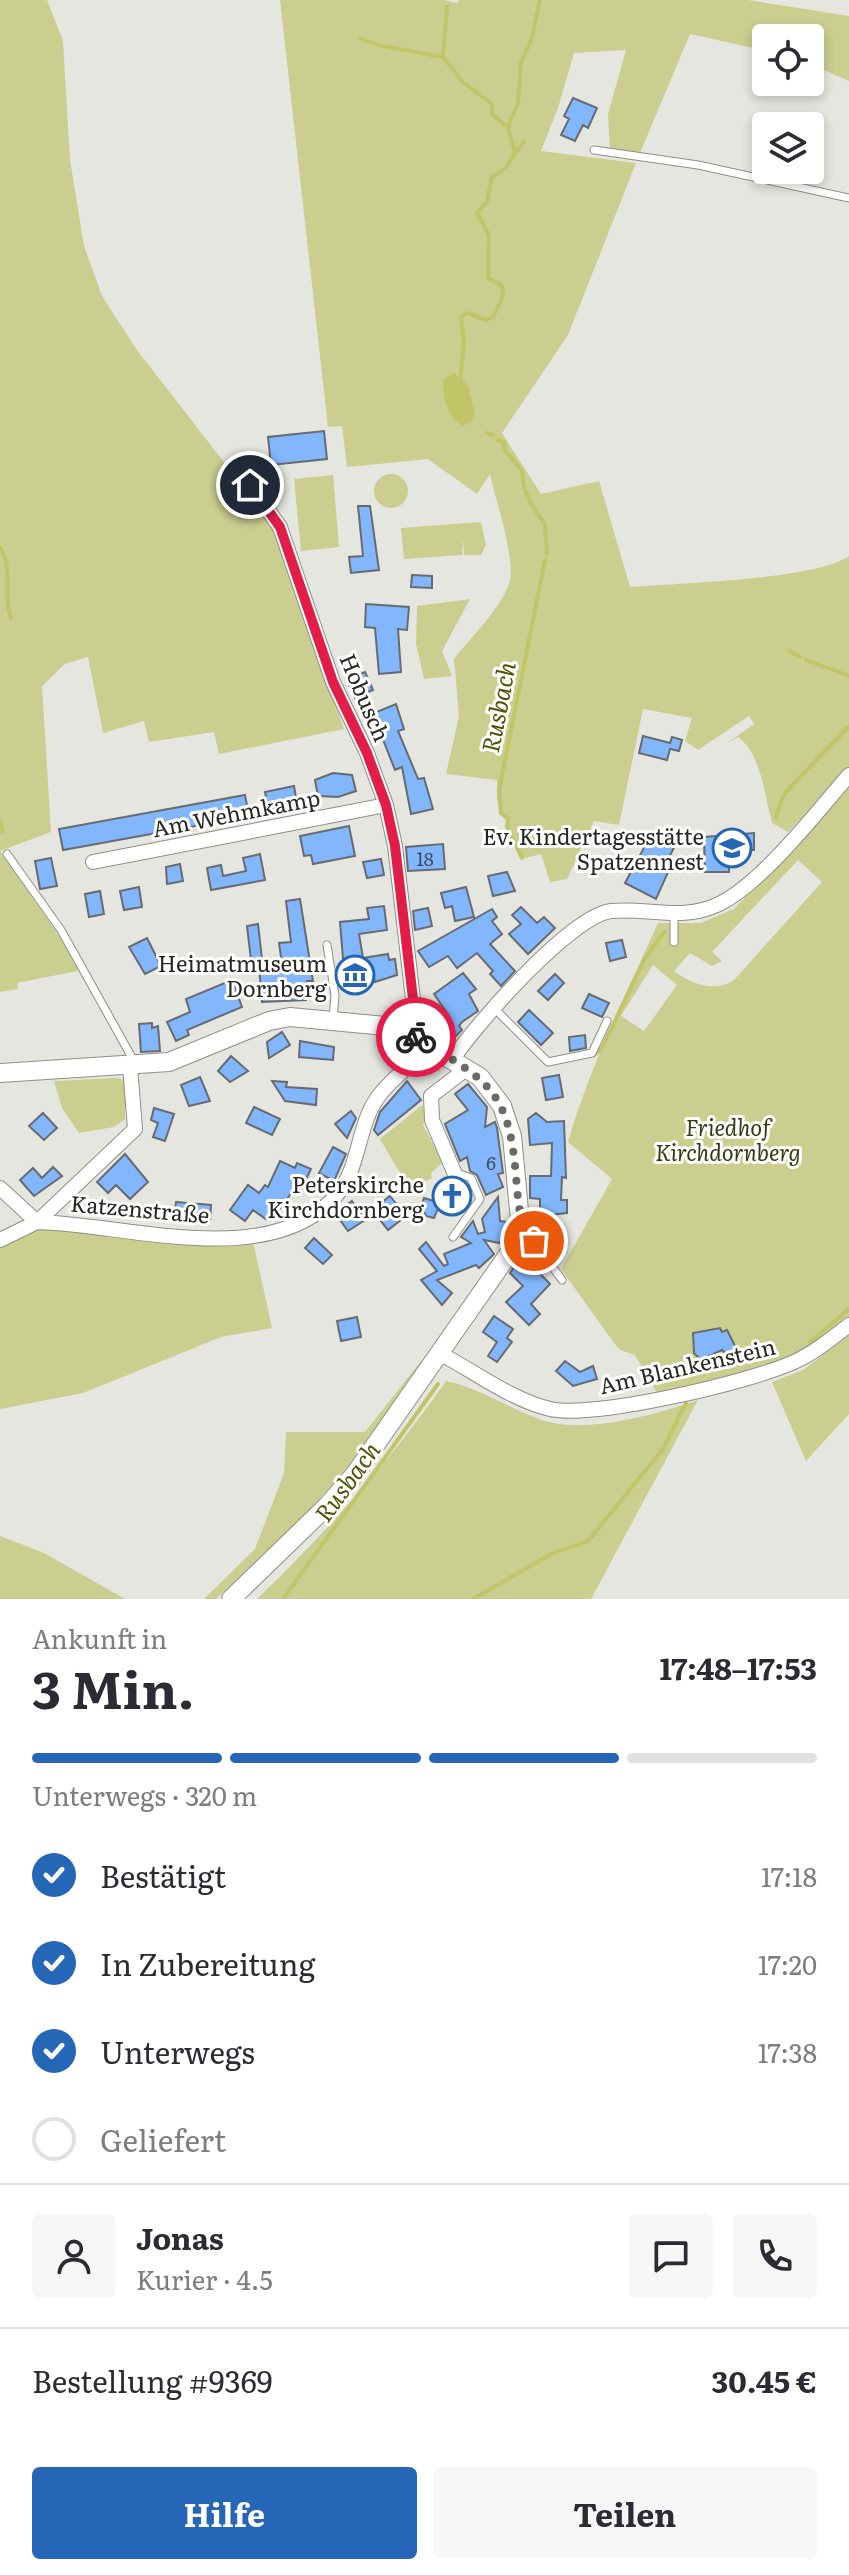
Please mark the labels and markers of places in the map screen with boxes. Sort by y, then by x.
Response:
pin [216,451,284,519]
place label: Ev. Kindertagesstätte Spatzennest [483,819,704,877]
school or university icon: Ev. Kindertagesstätte Spatzennest [711,827,753,869]
place label: Heimatmuseum Dornberg [158,946,328,1004]
museum icon: Heimatmuseum Dornberg [334,954,376,996]
place label: Peterskirche Kirchdornberg [267,1167,425,1225]
church icon: Peterskirche Kirchdornberg [431,1175,473,1217]
pin [500,1207,568,1275]

